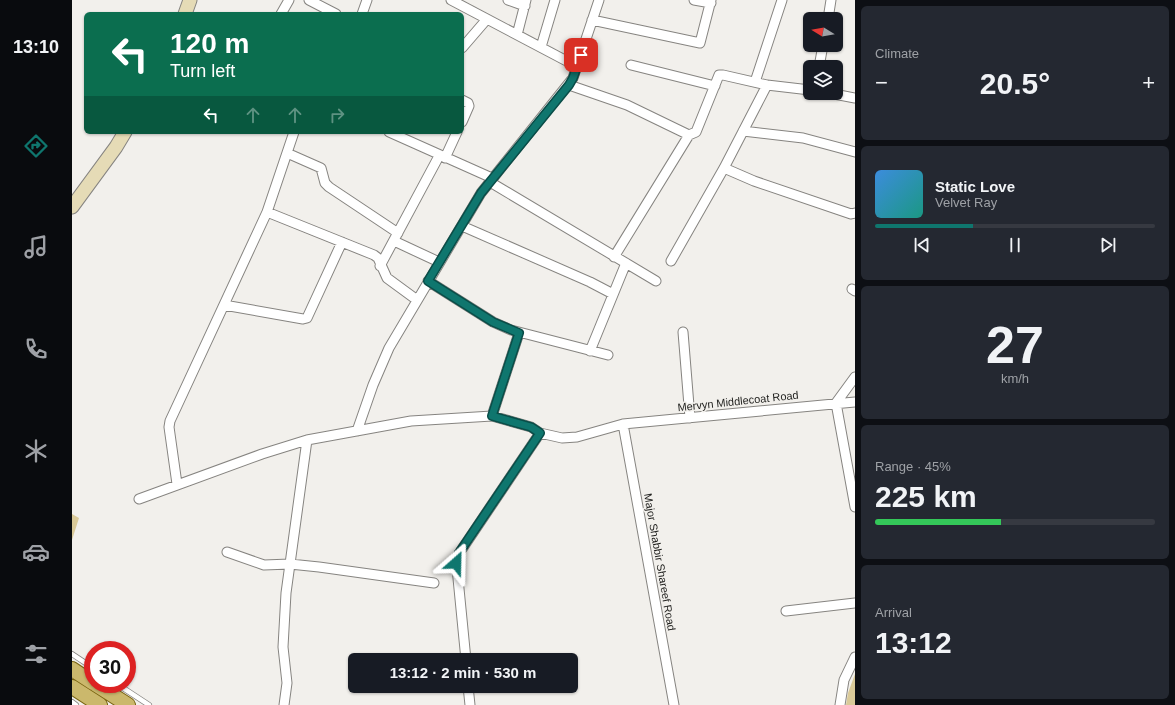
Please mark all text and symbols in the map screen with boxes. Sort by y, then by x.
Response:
north arrow [803,12,843,52]
map controls [803,12,843,100]
icon: left [104,28,156,80]
text: 120 m [170,28,249,59]
text: 13:10 [13,37,59,57]
pin [564,38,598,72]
icon: arrive [570,44,592,66]
text: Climate [875,46,919,61]
button: layers [803,60,843,100]
text: Turn left [170,61,235,81]
text: 20.5° [980,67,1050,100]
text: − [875,70,888,95]
text: + [1142,70,1155,95]
icon: left [200,104,222,126]
icon: ahead [242,104,264,126]
icon: ahead [284,104,306,126]
icon: right [326,104,348,126]
icon: directions [22,132,50,160]
text: Static Love [935,178,1015,195]
text: Velvet Ray [935,195,997,210]
icon: music [22,233,50,261]
icon: previous [911,234,933,256]
icon: pause [1004,234,1026,256]
icon: next [1097,234,1119,256]
text: 27 [986,316,1044,374]
icon: phone [22,335,50,363]
text: km/h [1001,371,1029,386]
street label: Mervyn Middlecoat Road [677,389,799,413]
icon: climate [22,437,50,465]
text: Range · 45% [875,459,951,474]
text: 225 km [875,480,977,513]
street label: Major Shabbir Shareef Road [642,492,678,632]
icon: car [22,538,50,566]
position arrow [435,542,477,584]
text: Arrival [875,605,912,620]
text: 13:12 [875,626,952,659]
icon: filters [22,640,50,668]
speed limit sign: 30 [84,641,136,693]
text: 13:12 · 2 min · 530 m [390,664,536,681]

